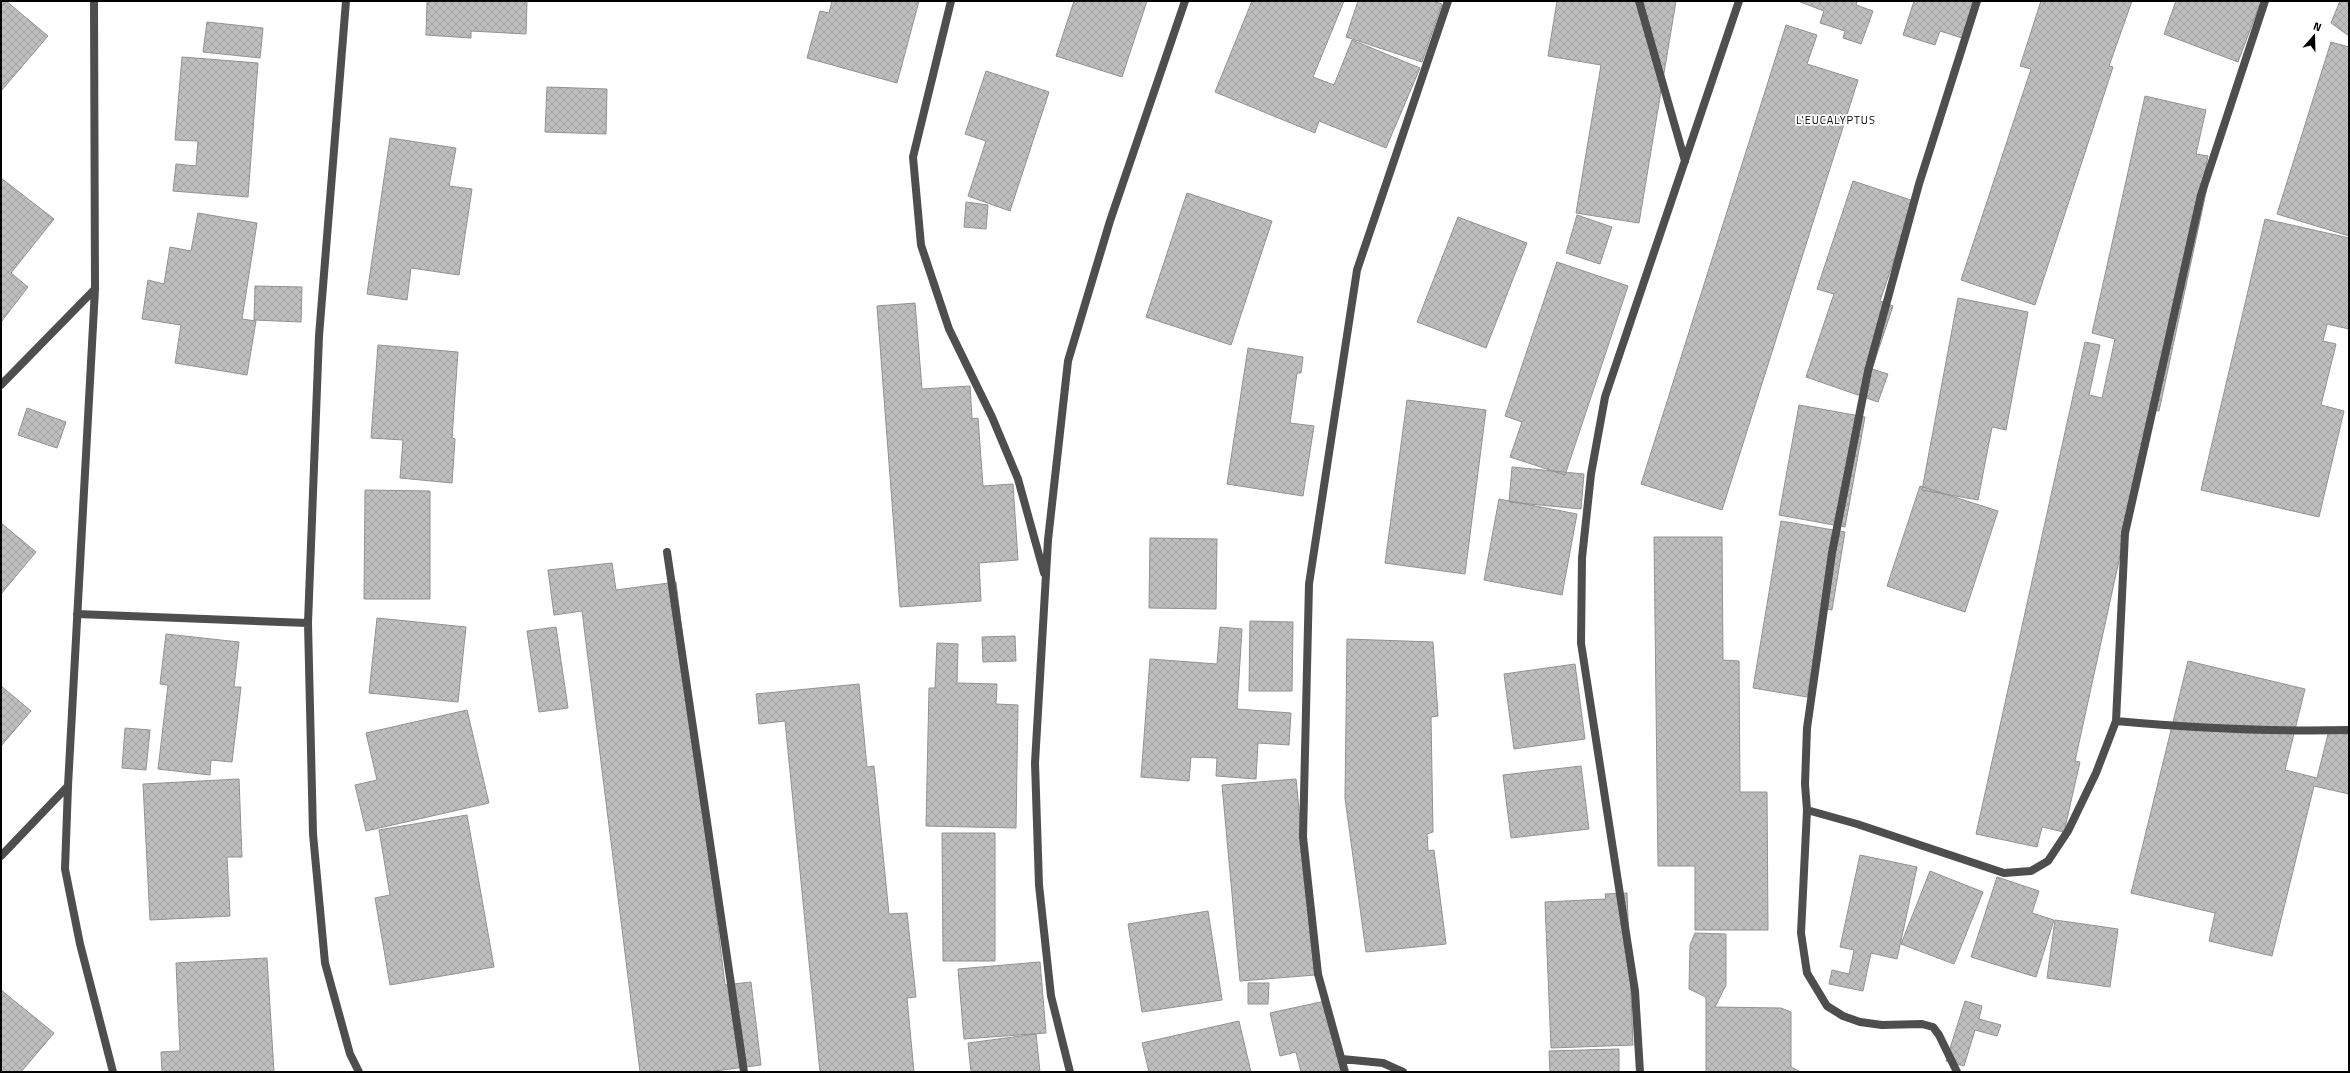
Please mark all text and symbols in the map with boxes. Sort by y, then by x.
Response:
north arrow [2294,16,2334,56]
text: N [2311,18,2324,35]
district label: L'EUCALYPTUS [1796,112,1876,128]

